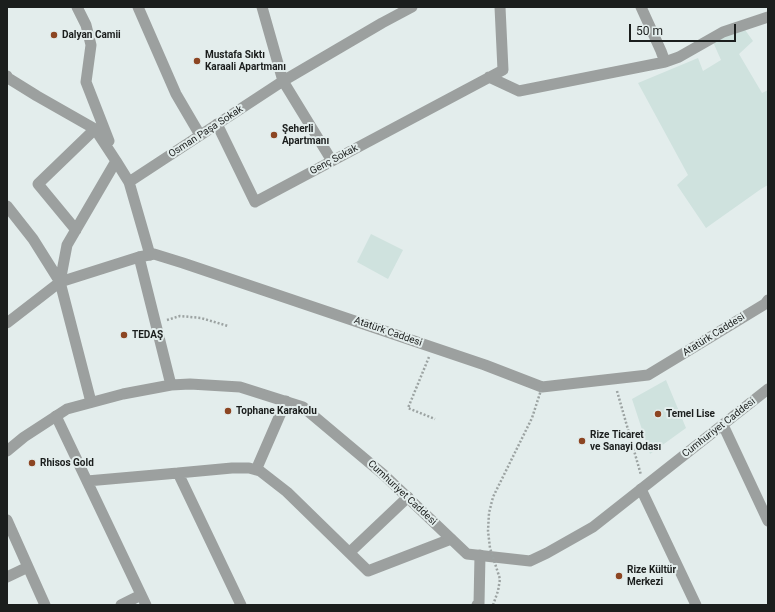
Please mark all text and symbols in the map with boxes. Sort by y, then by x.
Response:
scale bar [631,16,738,42]
text: 50 m [636,24,663,38]
place label: Dalyan Camii [62,29,121,41]
marker: Dalyan Camii [49,30,59,40]
place label: Mustafa Sıktı Karaali Apartmanı [205,49,286,72]
marker: Mustafa Sıktı Karaali Apartmanı [192,56,202,66]
street label: Osman Paşa Sokak [167,103,245,161]
place label: Şeherli Apartmanı [282,123,329,146]
marker: Şeherli Apartmanı [269,130,279,140]
street label: Genç Sokak [308,142,360,178]
street label: Atatürk Caddesi [681,311,747,359]
street label: Atatürk Caddesi [352,315,424,349]
place label: TEDAŞ [132,329,163,341]
marker: TEDAŞ [119,330,129,340]
street label: Cumhuriyet Caddesi [680,396,758,460]
place label: Tophane Karakolu [236,405,317,417]
marker: Tophane Karakolu [223,406,233,416]
place label: Temel Lise [666,408,715,420]
marker: Temel Lise [653,409,663,419]
place label: Rize Ticaret ve Sanayi Odası [590,429,661,452]
marker: Rize Ticaret ve Sanayi Odası [577,436,587,446]
place label: Rhisos Gold [40,457,94,469]
marker: Rhisos Gold [27,458,37,468]
street label: Cumhuriyet Caddesi [365,458,439,528]
place label: Rize Kültür Merkezi [627,564,676,588]
marker: Rize Kültür Merkezi [614,571,624,581]

